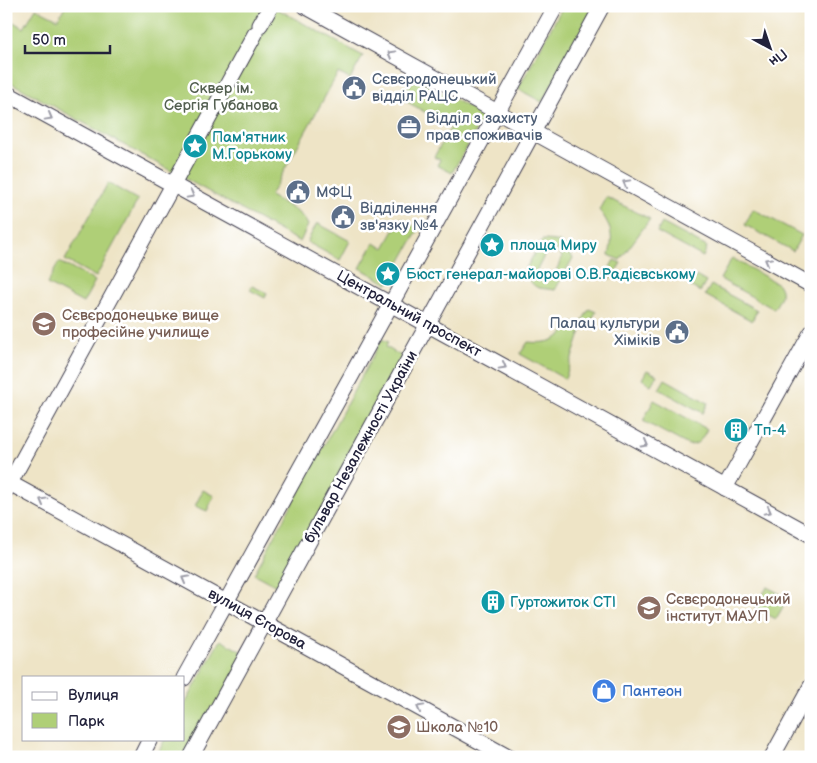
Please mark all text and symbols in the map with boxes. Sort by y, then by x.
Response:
scale bar [25,22,110,54]
north arrow [744,22,794,72]
text: 50 m [32,31,66,50]
text: Пн [765,45,791,70]
one-way arrow [388,50,397,60]
place label: Сєвєродонецький відділ РАЦС [372,70,496,106]
public building icon: Сєвєродонецький відділ РАЦС [341,75,367,101]
park label: Сквер ім. Сергія Губанова [164,79,278,115]
place label: Відділ з захисту прав споживачів [426,109,543,145]
one-way arrow [44,110,53,120]
office icon: Відділ з захисту прав споживачів [396,114,422,140]
place label: Пам'ятник М.Горькому [212,128,292,164]
place icon: Пам'ятник М.Горькому [182,133,208,159]
public building icon: МФЦ [285,179,311,205]
one-way arrow [622,179,631,189]
place label: МФЦ [316,183,352,202]
one-way arrow [186,189,195,199]
place label: Відділення зв'язку №4 [360,199,438,235]
public building icon: Відділення зв'язку №4 [330,204,356,230]
place icon: площа Миру [479,232,505,258]
place label: площа Миру [510,236,597,255]
one-way arrow [764,257,773,267]
place icon: Бюст генерал-майорові О.В.Радієвському [375,261,401,287]
place label: Бюст генерал-майорові О.В.Радієвському [406,265,696,284]
street label: Центральний проспект [333,266,485,362]
place label: Сєвєродонецьке вище професійне училище [62,306,219,342]
school or university icon: Сєвєродонецьке вище професійне училище [31,311,57,337]
place label: Палац культури Хіміків [549,314,660,350]
public building icon: Палац культури Хіміків [664,319,690,345]
street label: бульвар Незалежності України [300,347,422,547]
one-way arrow [497,359,506,369]
building icon: Тп-4 [723,417,749,443]
place label: Тп-4 [754,421,786,440]
one-way arrow [640,438,649,448]
one-way arrow [39,497,48,507]
one-way arrow [763,505,772,515]
one-way arrow [181,576,190,586]
street label: вулиця Єгорова [205,584,310,654]
building icon: Гуртожиток СТІ [480,589,506,615]
place label: Сєвєродонецький інститут МАУП [666,590,790,626]
place label: Гуртожиток СТІ [510,593,616,612]
school or university icon: Сєвєродонецький інститут МАУП [636,595,662,621]
legend [22,676,185,740]
shop icon: Пантеон [591,678,617,704]
place label: Пантеон [622,682,682,701]
text: Вулиця [68,686,119,705]
one-way arrow [416,704,425,714]
text: Парк [68,712,105,731]
school or university icon: Школа №10 [386,714,412,740]
place label: Школа №10 [416,718,498,737]

